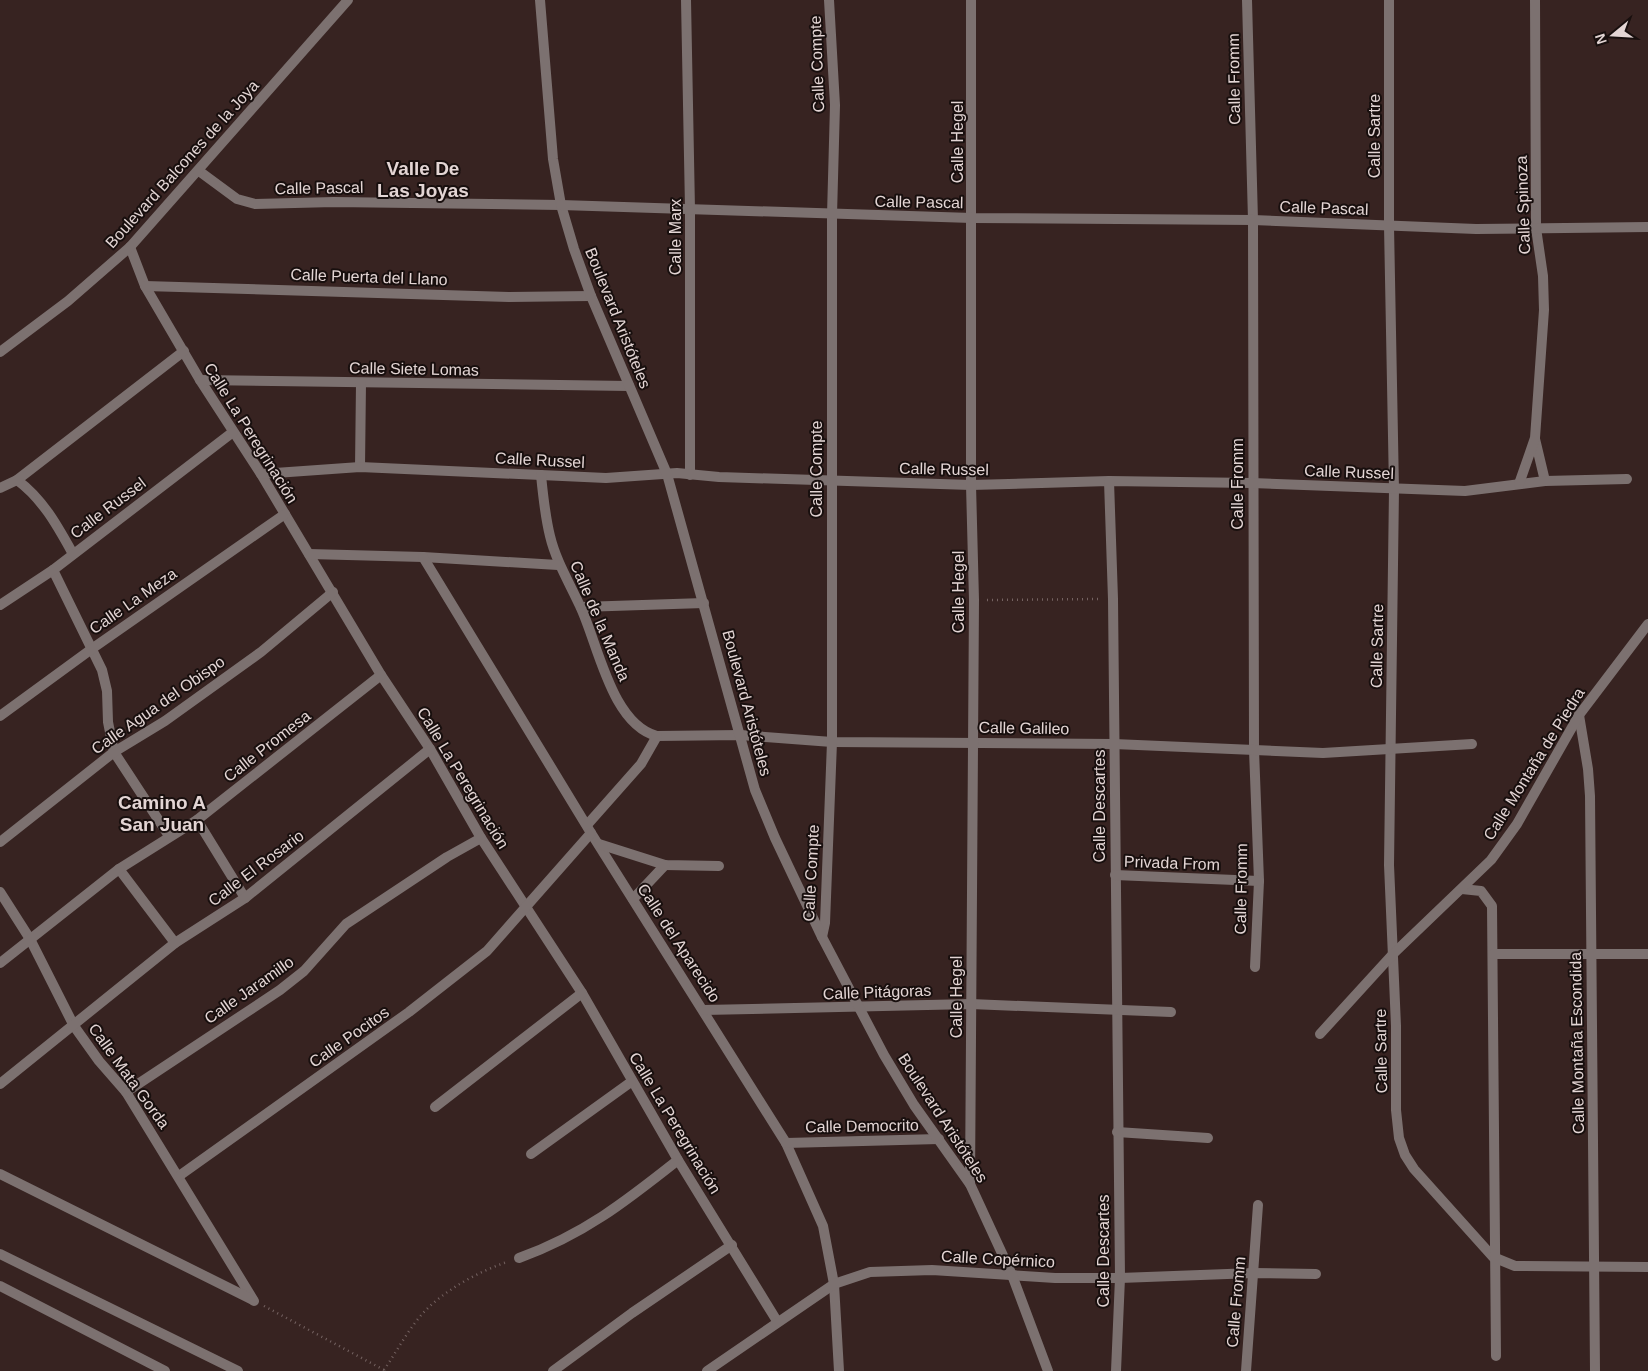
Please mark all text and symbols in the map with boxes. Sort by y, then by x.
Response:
north arrow [1588,10,1638,60]
street label: Calle Compte [807,15,827,113]
text: N [1591,32,1610,46]
street label: Calle Fromm [1225,33,1243,125]
street label: Boulevard Balcones de la Joya [102,77,262,251]
street label: Calle Sartre [1366,94,1383,178]
street label: Calle Hegel [949,101,966,183]
street label: Calle Spinoza [1513,155,1533,255]
district label: Valle De Las Joyas [377,158,469,201]
street label: Calle Pascal [274,179,364,197]
street label: Calle Pascal [874,193,964,211]
street label: Calle Pascal [1279,198,1369,218]
street label: Calle Marx [667,199,684,275]
street label: Boulevard Aristóteles [582,245,654,391]
street label: Calle Puerta del Llano [290,266,448,288]
street label: Calle Siete Lomas [349,359,479,379]
street label: Calle La Peregrinación [201,360,301,506]
street label: Calle Compte [808,420,825,517]
street label: Calle Fromm [1229,438,1246,530]
street label: Calle Russel [495,449,585,471]
street label: Calle Russel [899,460,989,478]
street label: Calle Russel [1304,462,1394,482]
street label: Calle Russel [67,474,149,542]
street label: Calle Hegel [950,551,967,633]
street label: Calle de la Manda [567,558,633,684]
street label: Calle La Meza [86,565,180,637]
street label: Calle Sartre [1368,604,1386,688]
street label: Boulevard Aristóteles [719,628,775,778]
street label: Calle Agua del Obispo [88,653,228,757]
street label: Calle Montaña de Piedra [1480,685,1588,843]
street label: Calle La Peregrinación [414,704,512,852]
street label: Calle Promesa [220,707,314,785]
street label: Calle Galileo [978,719,1070,737]
street label: Calle Descartes [1091,750,1108,862]
district label: Camino A San Juan [118,792,206,835]
street label: Calle Compte [800,824,822,922]
street label: Calle El Rosario [205,827,307,909]
street label: Calle Fromm [1232,843,1250,935]
street label: Privada From [1124,853,1220,873]
street label: Calle del Aparecido [634,881,724,1006]
street label: Calle Montaña Escondida [1567,952,1587,1134]
street label: Calle Jaramillo [201,953,297,1027]
street label: Calle Hegel [948,956,965,1038]
street label: Calle Pitágoras [822,982,932,1002]
street label: Calle Pocitos [306,1003,392,1071]
street label: Calle Sartre [1372,1009,1390,1093]
street label: Calle Mata Gorda [85,1020,173,1132]
street label: Calle La Peregrinación [626,1049,724,1197]
street label: Boulevard Aristóteles [895,1050,991,1186]
street label: Calle Democrito [805,1117,919,1135]
street label: Calle Descartes [1095,1195,1112,1307]
street label: Calle Copérnico [941,1248,1055,1270]
street label: Calle Fromm [1224,1256,1248,1348]

